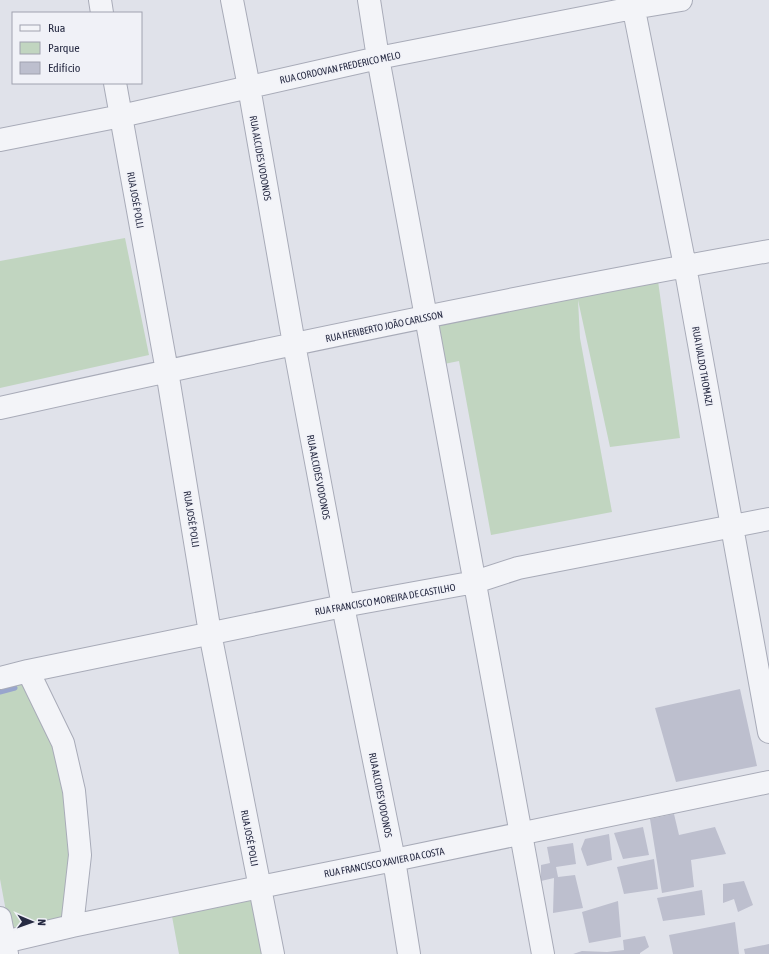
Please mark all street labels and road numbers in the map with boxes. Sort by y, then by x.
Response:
street label: RUA CORDOVAN FREDERICO MELO [279,49,402,86]
street label: RUA ALCIDES VODONOS [248,115,273,202]
street label: RUA JOSÉ POLLI [125,171,146,229]
street label: RUA HERIBERTO JOÃO CARLSSON [324,309,444,344]
street label: RUA IVALDO THOMAZI [690,325,715,407]
street label: RUA ALCIDES VODONOS [305,434,332,520]
street label: RUA JOSÉ POLLI [182,490,201,548]
street label: RUA FRANCISCO MOREIRA DE CASTILHO [314,582,456,617]
street label: RUA ALCIDES VODONOS [367,752,394,838]
street label: RUA JOSÉ POLLI [239,809,260,867]
street label: RUA FRANCISCO XAVIER DA COSTA [323,845,445,880]

